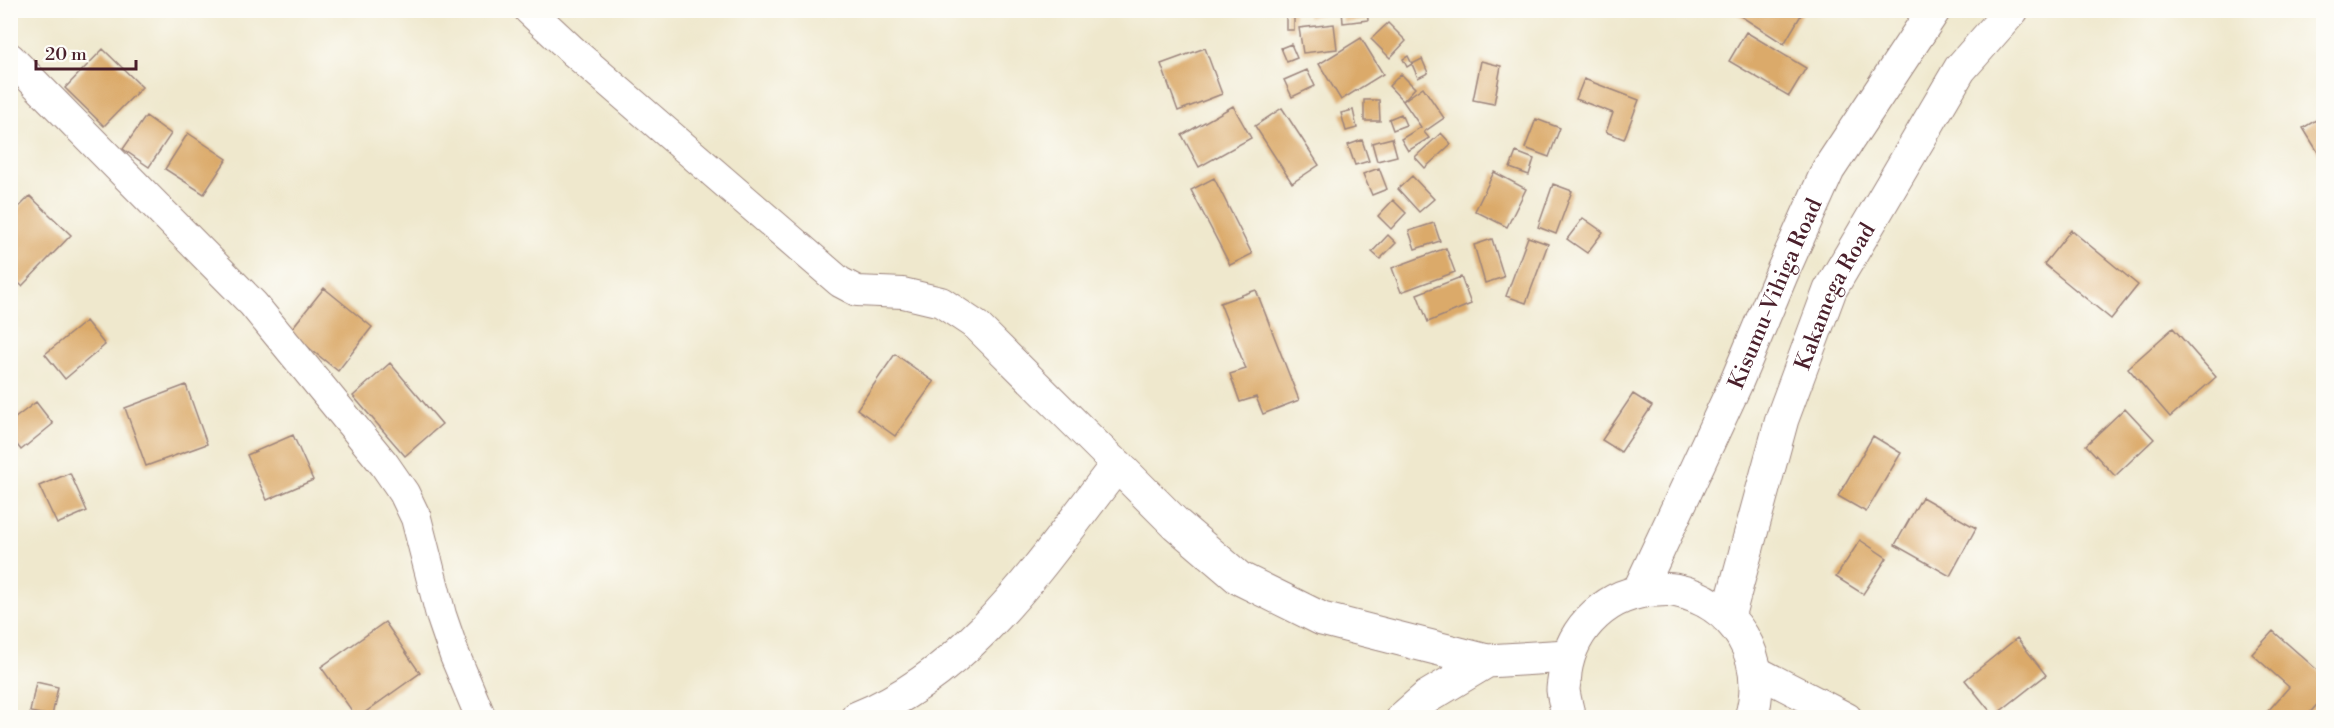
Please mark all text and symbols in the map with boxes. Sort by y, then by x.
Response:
scale bar [36,33,136,71]
text: 20 m [45,43,87,66]
street label: Kisumu-Vihiga Road [1723,194,1829,393]
street label: Kakamega Road [1790,218,1882,374]

